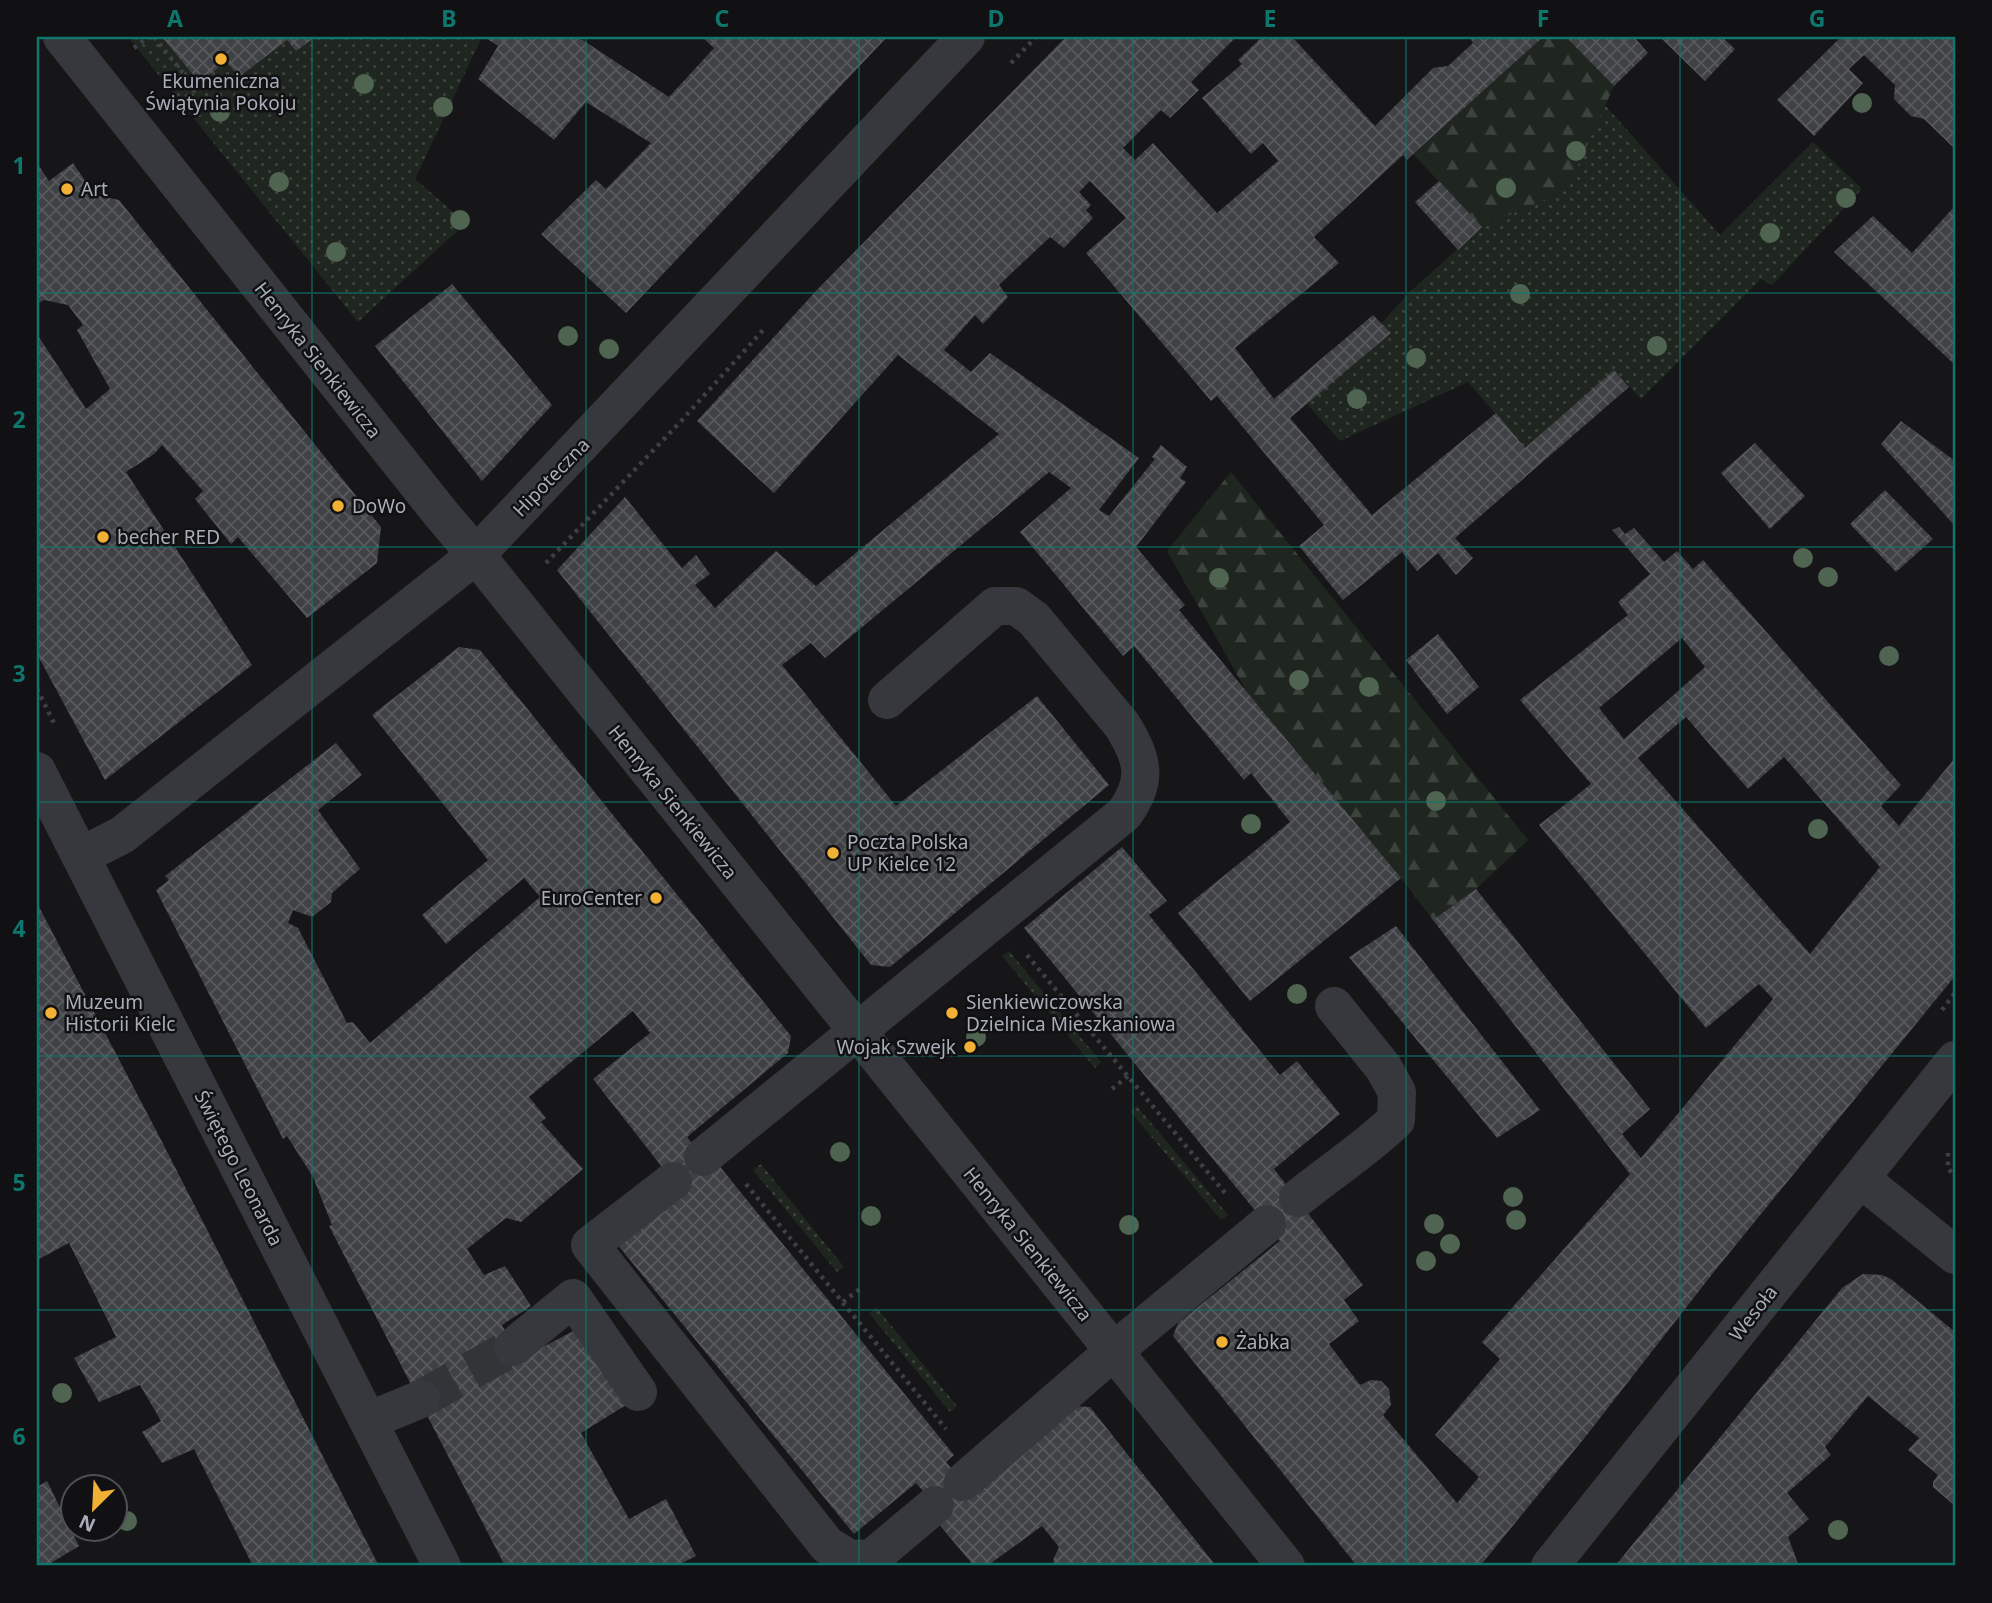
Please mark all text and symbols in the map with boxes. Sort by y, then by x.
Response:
text: A [167,2,183,34]
text: B [441,2,457,34]
text: C [715,2,730,34]
text: D [988,2,1004,34]
text: E [1264,2,1276,34]
text: F [1537,2,1549,34]
text: G [1809,2,1825,34]
marker: Ekumeniczna Świątynia Pokoju [213,51,229,67]
place label: Ekumeniczna Świątynia Pokoju [146,68,297,116]
text: 1 [12,149,26,181]
place label: Art [81,176,108,202]
marker: Art [59,181,75,197]
street label: Henryka Sienkiewicza [249,277,387,443]
text: 2 [12,403,26,435]
street label: Hipoteczna [507,432,595,522]
place label: DoWo [352,493,406,519]
marker: DoWo [330,498,346,514]
place label: becher RED [117,524,220,550]
marker: becher RED [95,529,111,545]
text: 3 [12,657,26,689]
street label: Henryka Sienkiewicza [603,719,743,885]
place label: Poczta Polska UP Kielce 12 [847,829,968,877]
marker: Poczta Polska UP Kielce 12 [825,845,841,861]
place label: EuroCenter [541,885,642,911]
marker: EuroCenter [648,890,664,906]
text: 4 [12,912,26,944]
place label: Muzeum Historii Kielc [65,989,175,1037]
place label: Sienkiewiczowska Dzielnica Mieszkaniowa [966,989,1176,1037]
marker: Muzeum Historii Kielc [43,1005,59,1021]
marker: Sienkiewiczowska Dzielnica Mieszkaniowa [944,1005,960,1021]
place label: Wojak Szwejk [837,1034,956,1060]
marker: Wojak Szwejk [962,1039,978,1055]
street label: Świętego Leonarda [189,1086,289,1250]
street label: Henryka Sienkiewicza [958,1161,1098,1327]
text: 5 [12,1166,26,1198]
street label: Wesoła [1723,1280,1783,1346]
place label: Żabka [1236,1329,1290,1355]
marker: Żabka [1214,1334,1230,1350]
text: 6 [12,1420,26,1452]
north arrow [60,1474,130,1544]
text: N [75,1509,99,1539]

